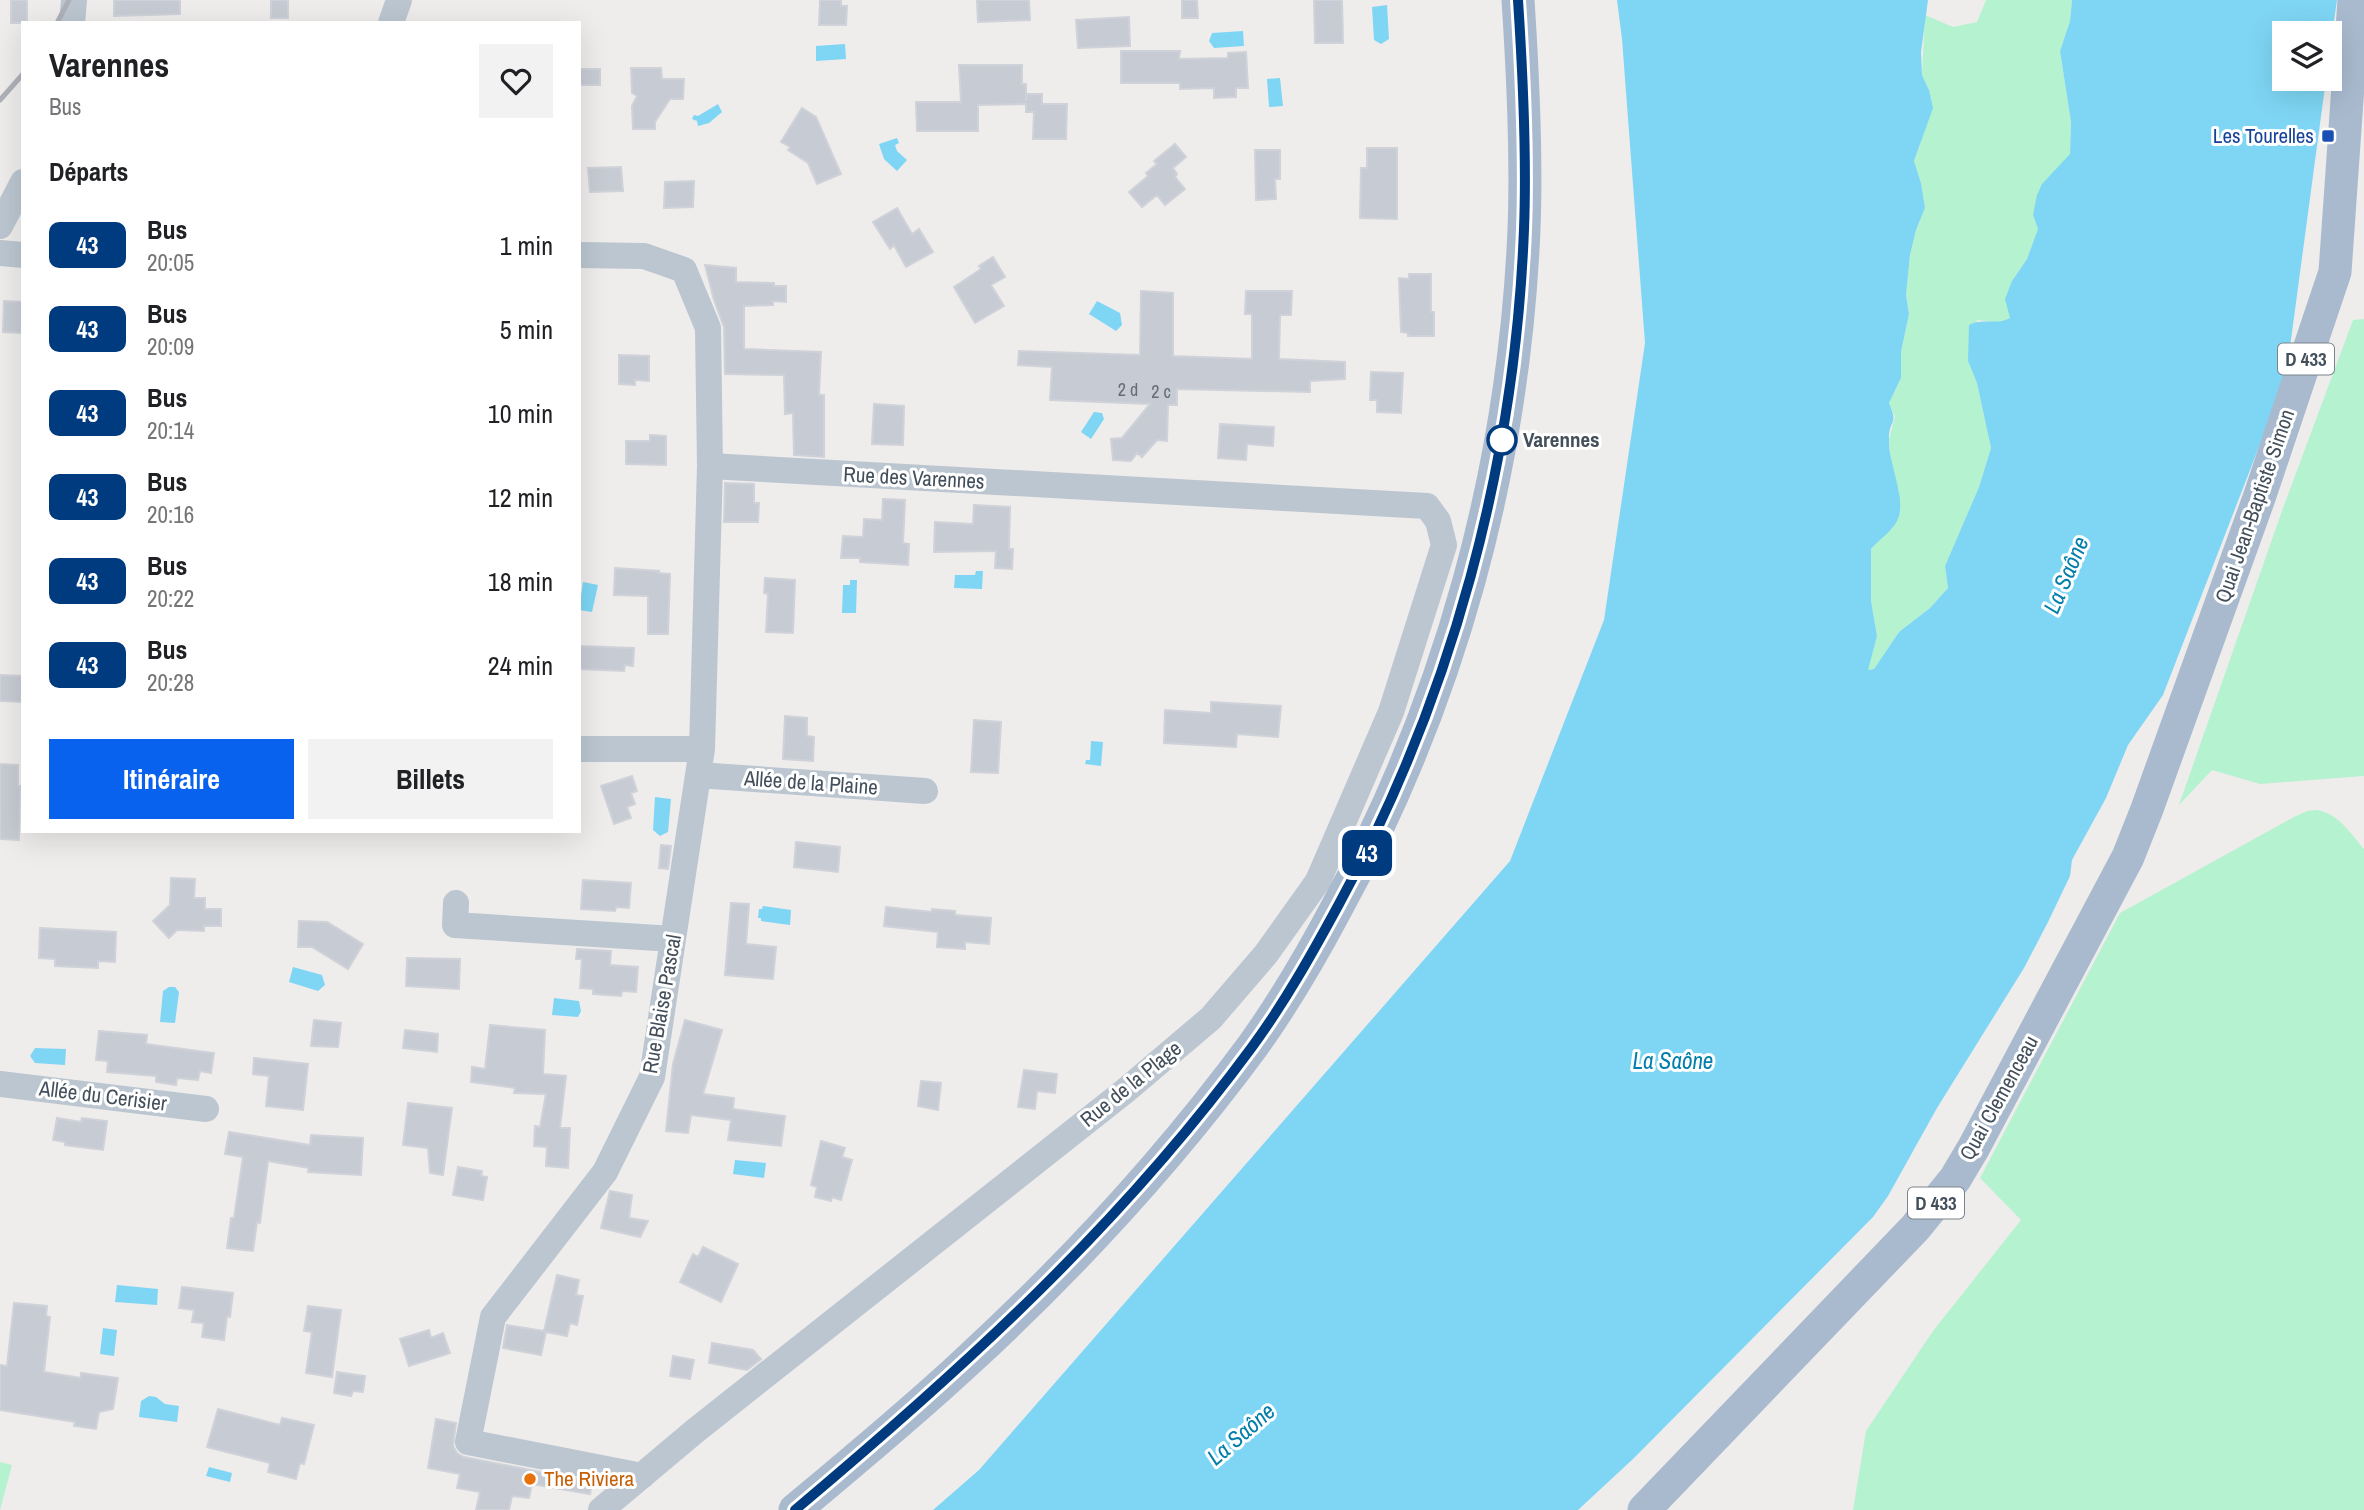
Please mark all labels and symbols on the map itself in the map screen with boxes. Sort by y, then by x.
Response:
place label: Les Tourelles [2213,121,2314,150]
marker: Les Tourelles [2320,128,2336,144]
road number: D 433 [2278,344,2334,374]
house number: 2 d [1118,377,1138,402]
house number: 2 c [1151,379,1171,404]
street label: Quai Jean-Baptiste Simon [2208,405,2301,607]
marker: Varennes [1487,425,1517,455]
place label: Varennes [1523,425,1600,454]
street label: Rue des Varennes [843,459,985,496]
water label: La Saône [2035,532,2096,618]
street label: Allée de la Plaine [742,763,879,802]
line badge: 43 [1336,830,1398,876]
street label: Rue Blaise Pascal [635,932,688,1076]
street label: Quai Clemenceau [1952,1030,2045,1165]
street label: Rue de la Plage [1074,1034,1187,1133]
water label: La Saône [1633,1045,1713,1076]
street label: Allée du Cerisier [37,1073,169,1118]
road number: D 433 [1908,1188,1964,1218]
water label: La Saône [1200,1395,1281,1472]
place label: The Riviera [544,1464,634,1493]
marker: The Riviera [522,1471,538,1487]

